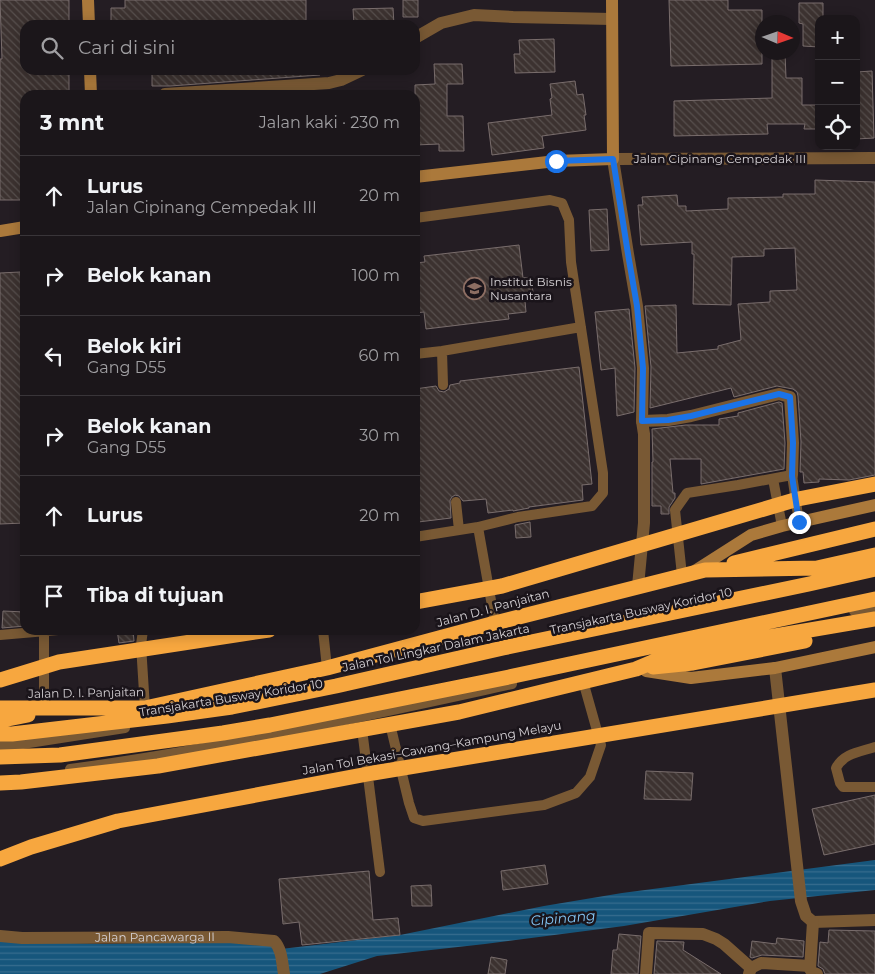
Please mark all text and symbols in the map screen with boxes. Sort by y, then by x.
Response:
north arrow [755,15,800,60]
map controls [815,15,860,150]
button: + [815,15,860,60]
search box [20,20,420,75]
icon: search [38,34,66,62]
text: Cari di sini [78,36,175,59]
button: − [815,60,860,105]
button: locate [815,105,860,150]
text: 3 mnt [40,110,104,135]
text: Jalan kaki · 230 m [259,113,400,132]
route start [545,150,568,173]
street label: Jalan Cipinang Cempedak III [633,151,806,166]
text: Lurus [87,175,143,198]
icon: ahead [40,182,68,210]
text: 20 m [359,186,400,205]
text: Jalan Cipinang Cempedak III [87,198,317,217]
icon: right [40,262,68,290]
text: Belok kanan [87,264,211,287]
text: 100 m [352,266,400,285]
place label: Institut Bisnis Nusantara [490,274,572,303]
school or university icon: Institut Bisnis Nusantara [462,277,486,301]
text: Belok kiri [87,335,182,358]
icon: left [40,342,68,370]
text: 60 m [358,346,400,365]
text: Gang D55 [87,358,166,377]
text: Belok kanan [87,415,211,438]
icon: right [40,422,68,450]
text: 30 m [359,426,400,445]
text: Gang D55 [87,438,166,457]
icon: ahead [40,502,68,530]
text: Lurus [87,504,143,527]
text: 20 m [359,506,400,525]
route end [788,511,811,534]
icon: arrive [40,582,68,610]
text: Tiba di tujuan [87,584,224,607]
street label: Transjakarta Busway Koridor 10 [549,584,733,637]
street label: Jalan D. I. Panjaitan [434,585,551,630]
street label: Jalan Tol Lingkar Dalam Jakarta [340,620,531,675]
street label: Transjakarta Busway Koridor 10 [138,676,324,719]
street label: Jalan D. I. Panjaitan [27,684,144,701]
street label: Jalan Tol Bekasi–Cawang–Kampung Melayu [300,717,563,778]
water label: Cipinang [530,906,596,930]
street label: Jalan Pancawarga II [94,929,215,945]

